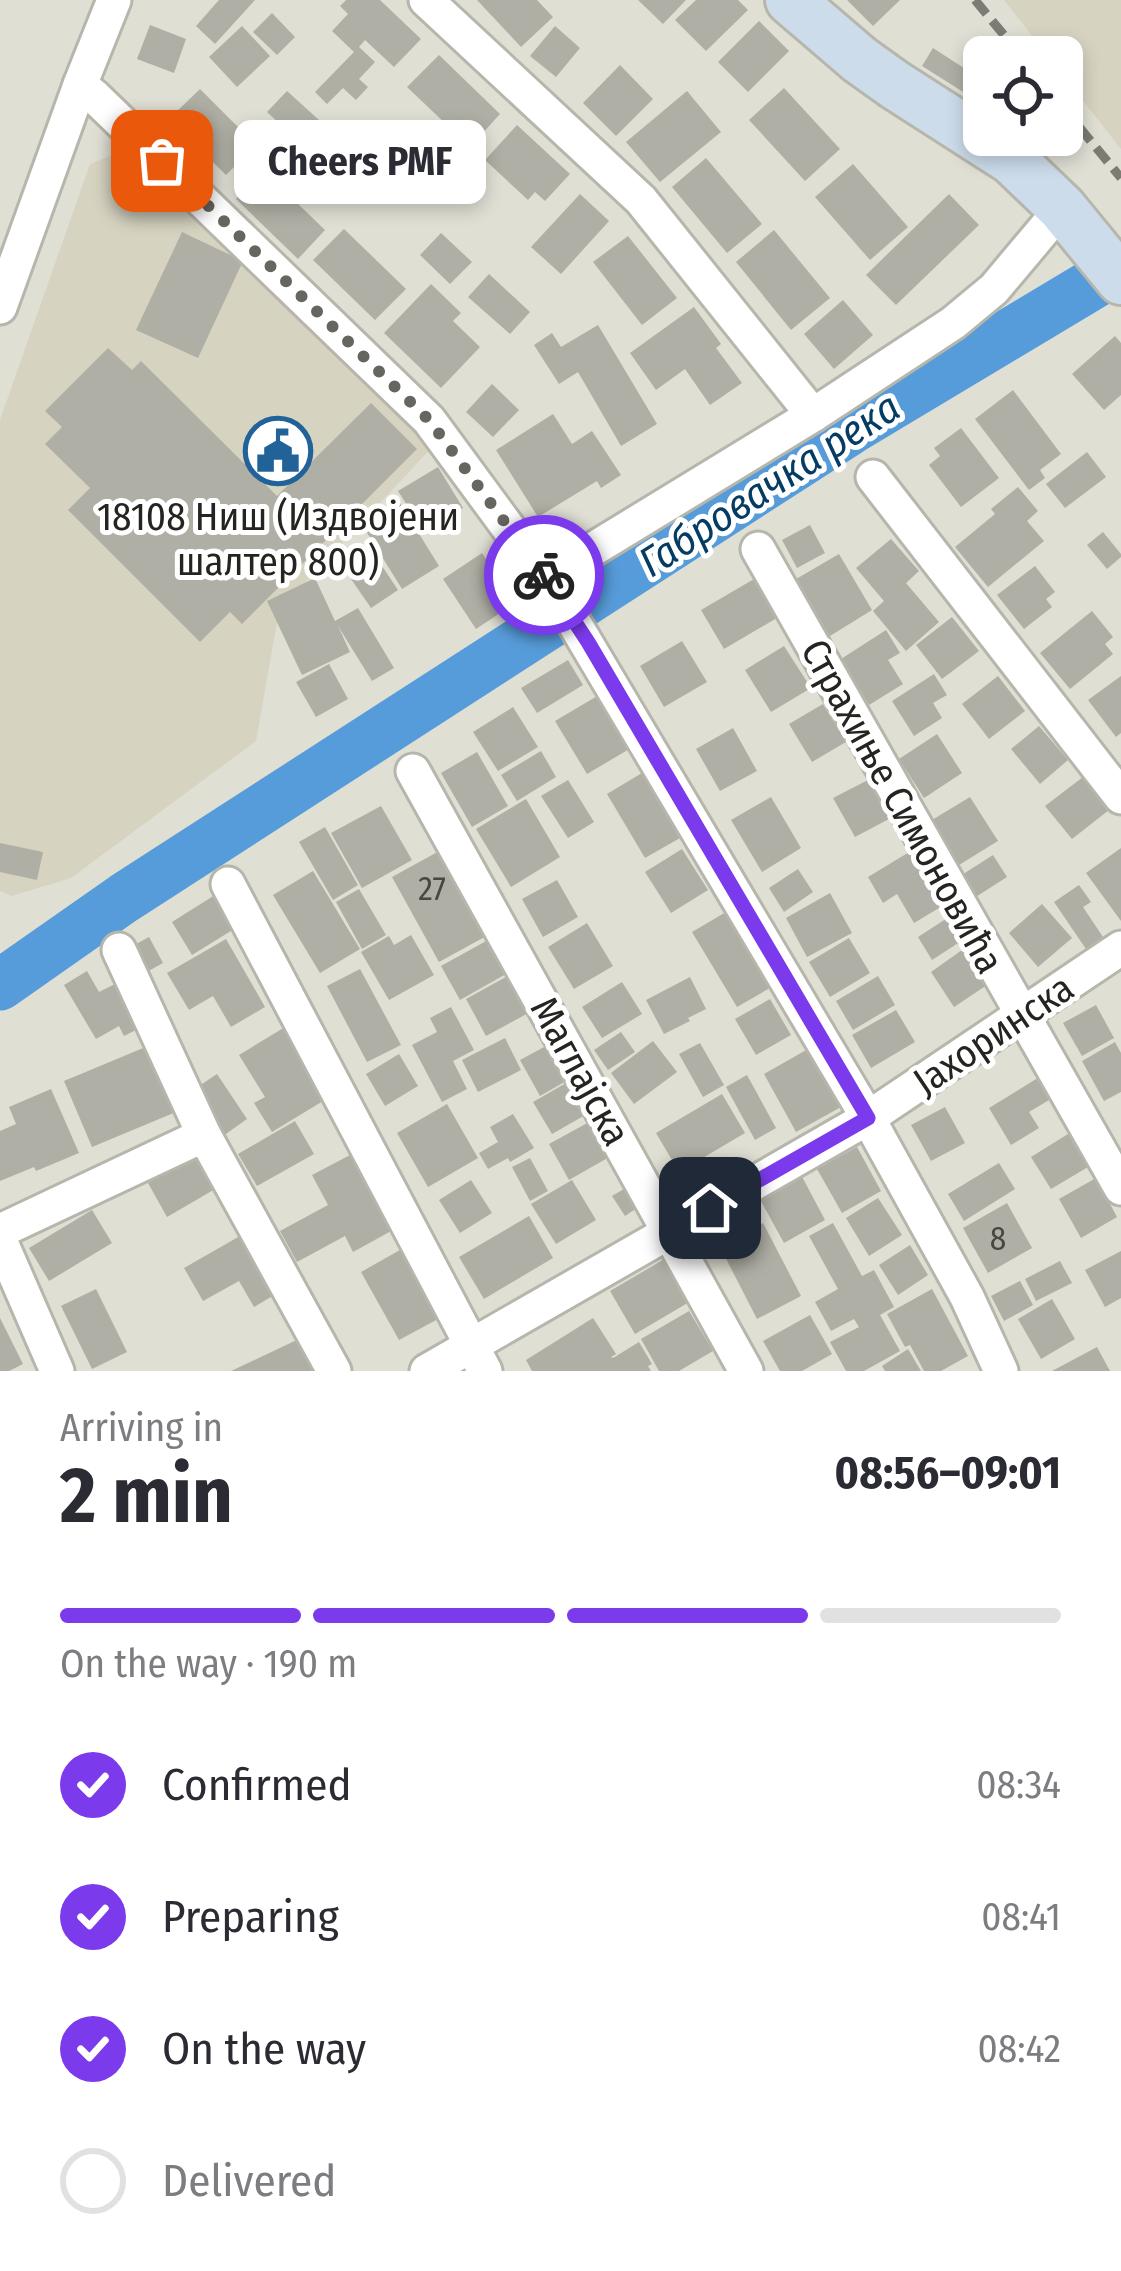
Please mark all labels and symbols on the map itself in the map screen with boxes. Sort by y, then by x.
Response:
pin [111,110,213,212]
callout: Cheers PMF [234,119,486,203]
water label: Габровачка река [630,382,909,588]
public building icon: 18108 Ниш (Издвојени шалтер 800) [243,416,313,486]
place label: 18108 Ниш (Издвојени шалтер 800) [97,494,459,585]
courier [484,515,604,635]
street label: Страхиње Симоновића [791,632,1013,981]
house number: 27 [418,869,446,909]
street label: Јахоринска [905,965,1082,1105]
street label: Маглајска [521,989,640,1154]
pin [659,1157,761,1259]
house number: 8 [990,1219,1006,1259]

